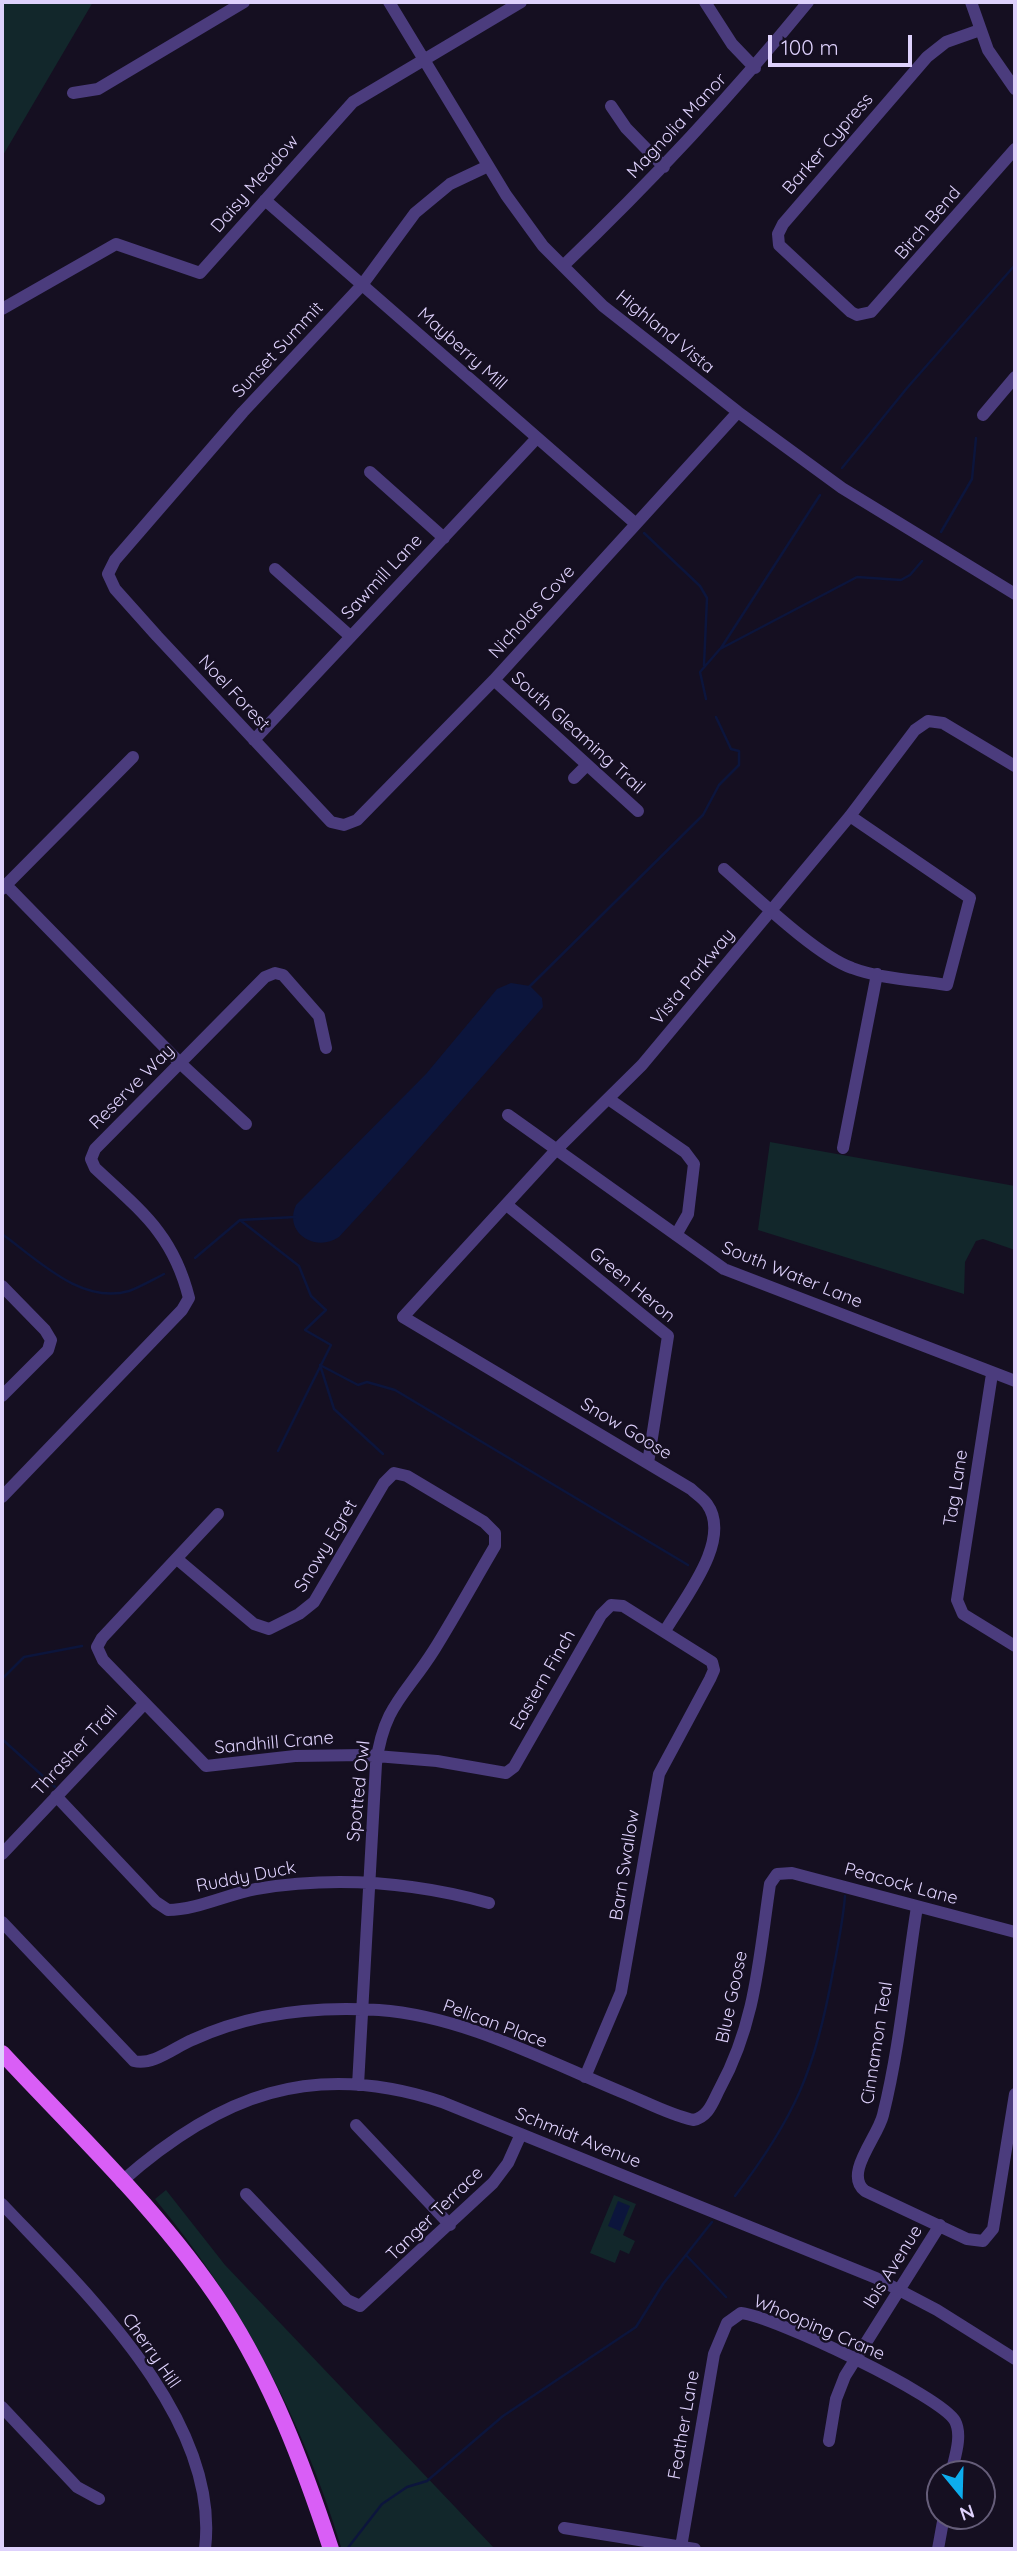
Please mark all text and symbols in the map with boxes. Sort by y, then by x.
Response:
scale bar [772,21,916,65]
text: 100 m [781,34,839,60]
street label: Magnolia Manor [623,69,731,183]
street label: Barker Cypress [778,89,878,199]
street label: Daisy Meadow [207,131,303,237]
street label: Birch Bend [890,182,966,264]
street label: Highland Vista [611,286,719,378]
street label: Sunset Summit [228,297,328,403]
street label: Mayberry Mill [413,303,511,395]
street label: Sawmill Lane [337,530,427,624]
street label: Nicholas Cove [485,561,579,663]
street label: Noel Forest [194,651,274,735]
street label: South Gleaming Trail [507,667,649,799]
street label: Vista Parkway [646,924,740,1030]
street label: Reserve Way [85,1040,179,1134]
street label: South Water Lane [719,1237,865,1313]
street label: Green Heron [585,1243,679,1327]
street label: Snow Goose [576,1393,676,1465]
street label: Tag Lane [939,1448,973,1528]
street label: Snowy Egret [290,1496,362,1596]
street label: Eastern Finch [506,1626,580,1734]
street label: Thrasher Trail [28,1702,122,1800]
street label: Sandhill Crane [214,1727,334,1759]
street label: Spotted Owl [343,1739,375,1843]
street label: Barn Swallow [606,1808,644,1922]
street label: Ruddy Duck [194,1857,298,1897]
street label: Peacock Lane [842,1858,960,1910]
street label: Blue Goose [712,1949,752,2045]
street label: Cinnamon Teal [857,1980,897,2106]
street label: Pelican Place [440,1995,550,2053]
street label: Schmidt Avenue [512,2103,644,2173]
street label: Tanger Terrace [382,2162,488,2266]
street label: Ibis Avenue [859,2221,927,2313]
street label: Whooping Crane [750,2291,888,2365]
street label: Cherry Hill [117,2309,185,2393]
street label: Feather Lane [664,2369,704,2481]
north arrow [926,2460,996,2530]
text: N [957,2499,978,2527]

